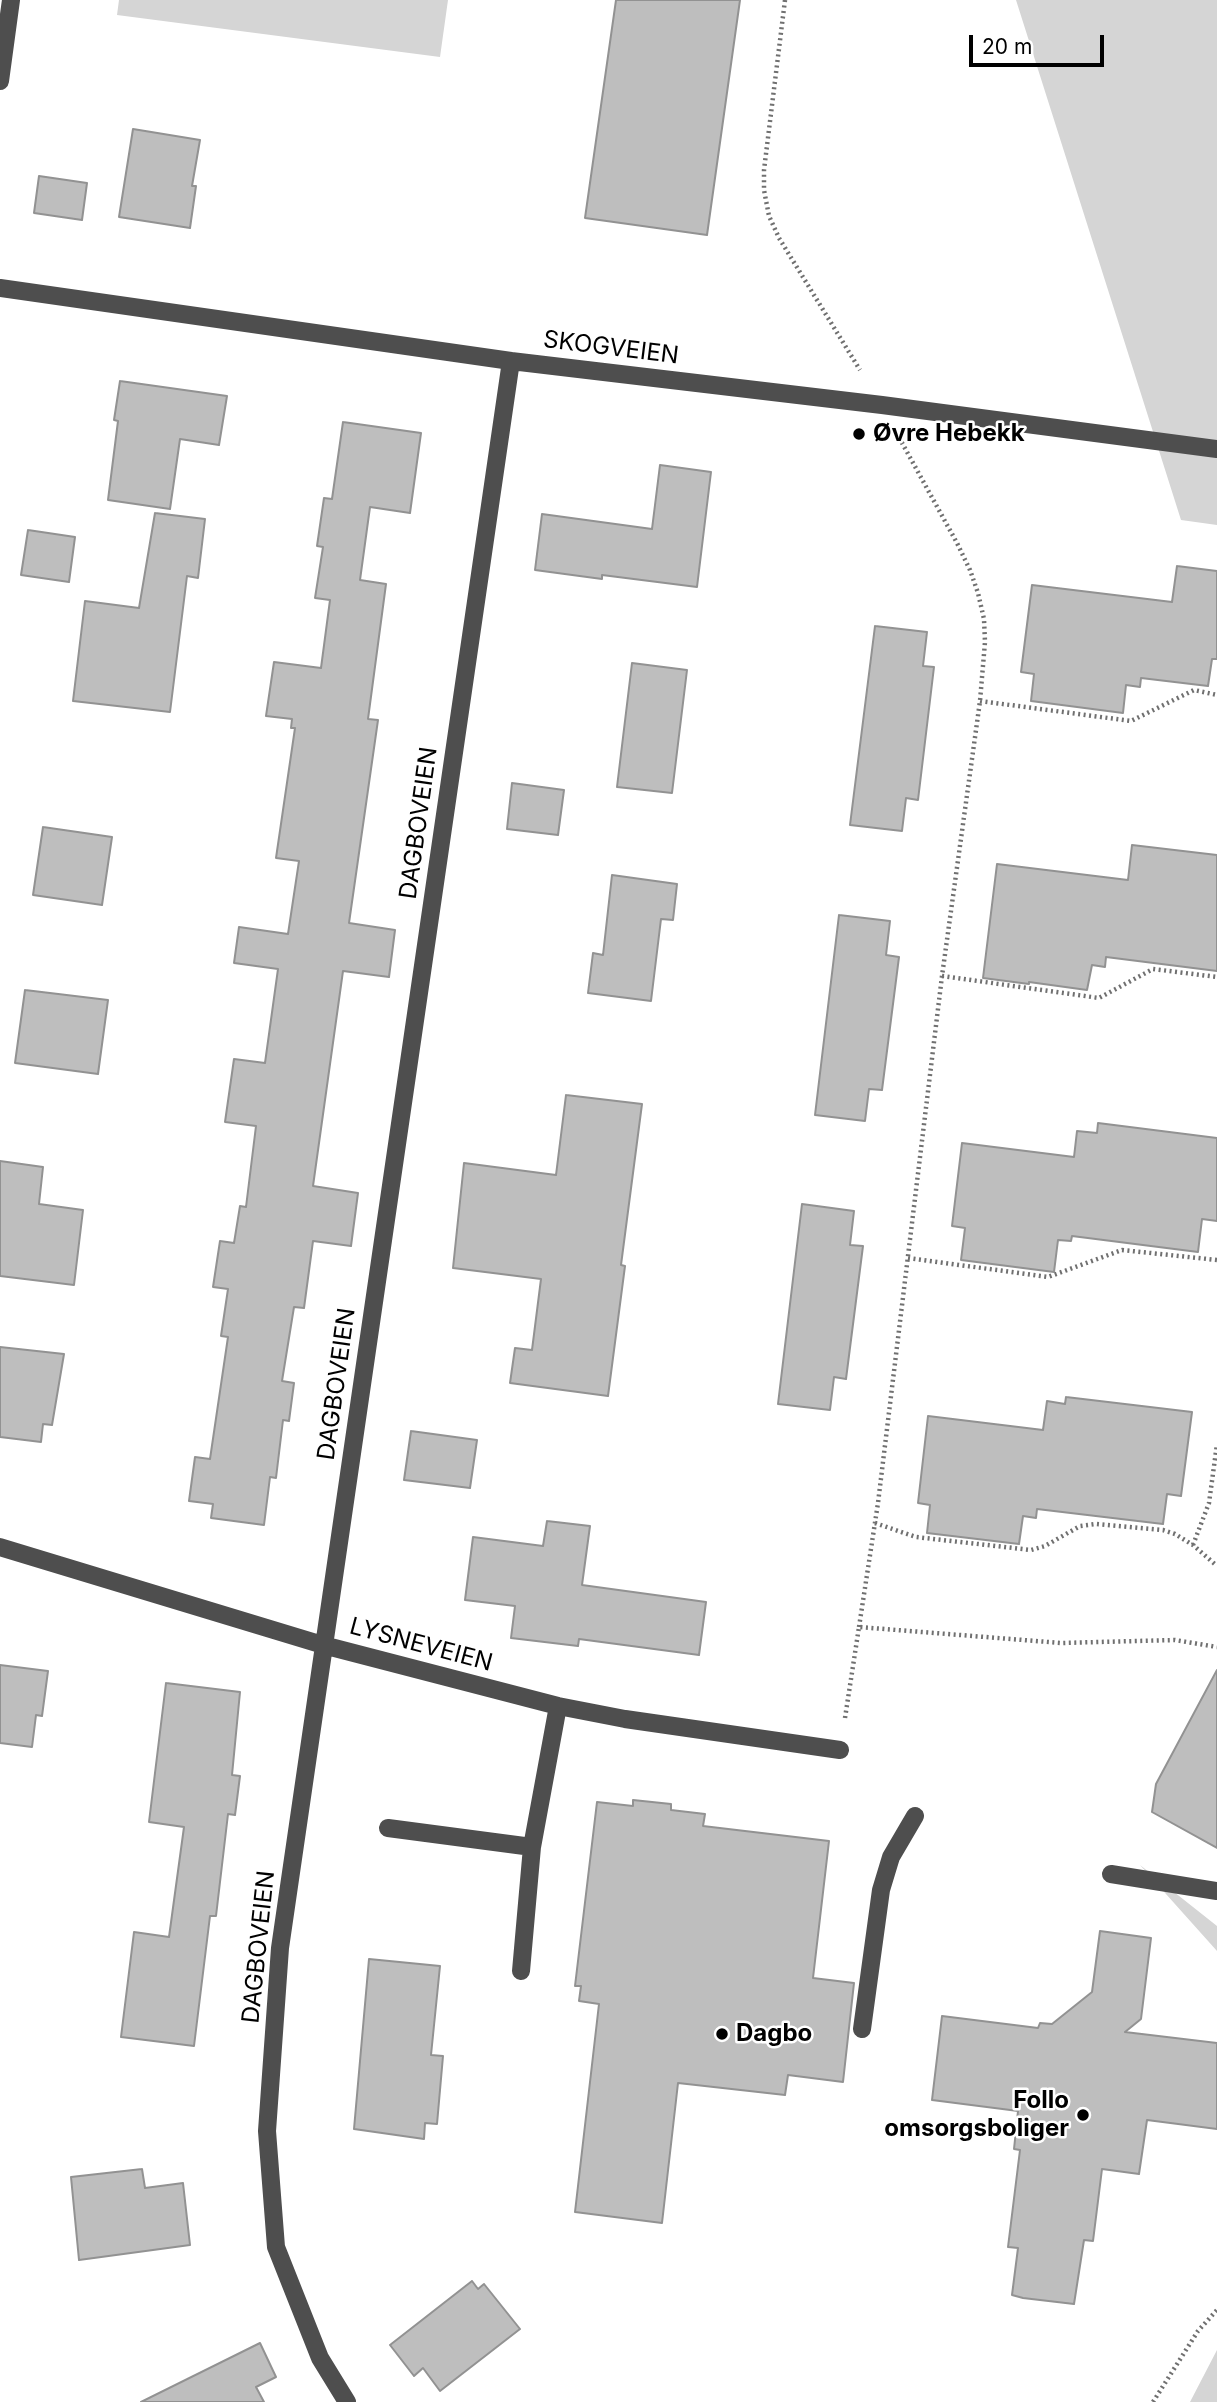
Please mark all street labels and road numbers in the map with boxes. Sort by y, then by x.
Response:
street label: SKOGVEIEN [542,325,680,371]
street label: DAGBOVEIEN [394,745,444,901]
street label: DAGBOVEIEN [312,1306,362,1462]
street label: LYSNEVEIEN [346,1612,496,1678]
street label: DAGBOVEIEN [237,1869,281,2025]

